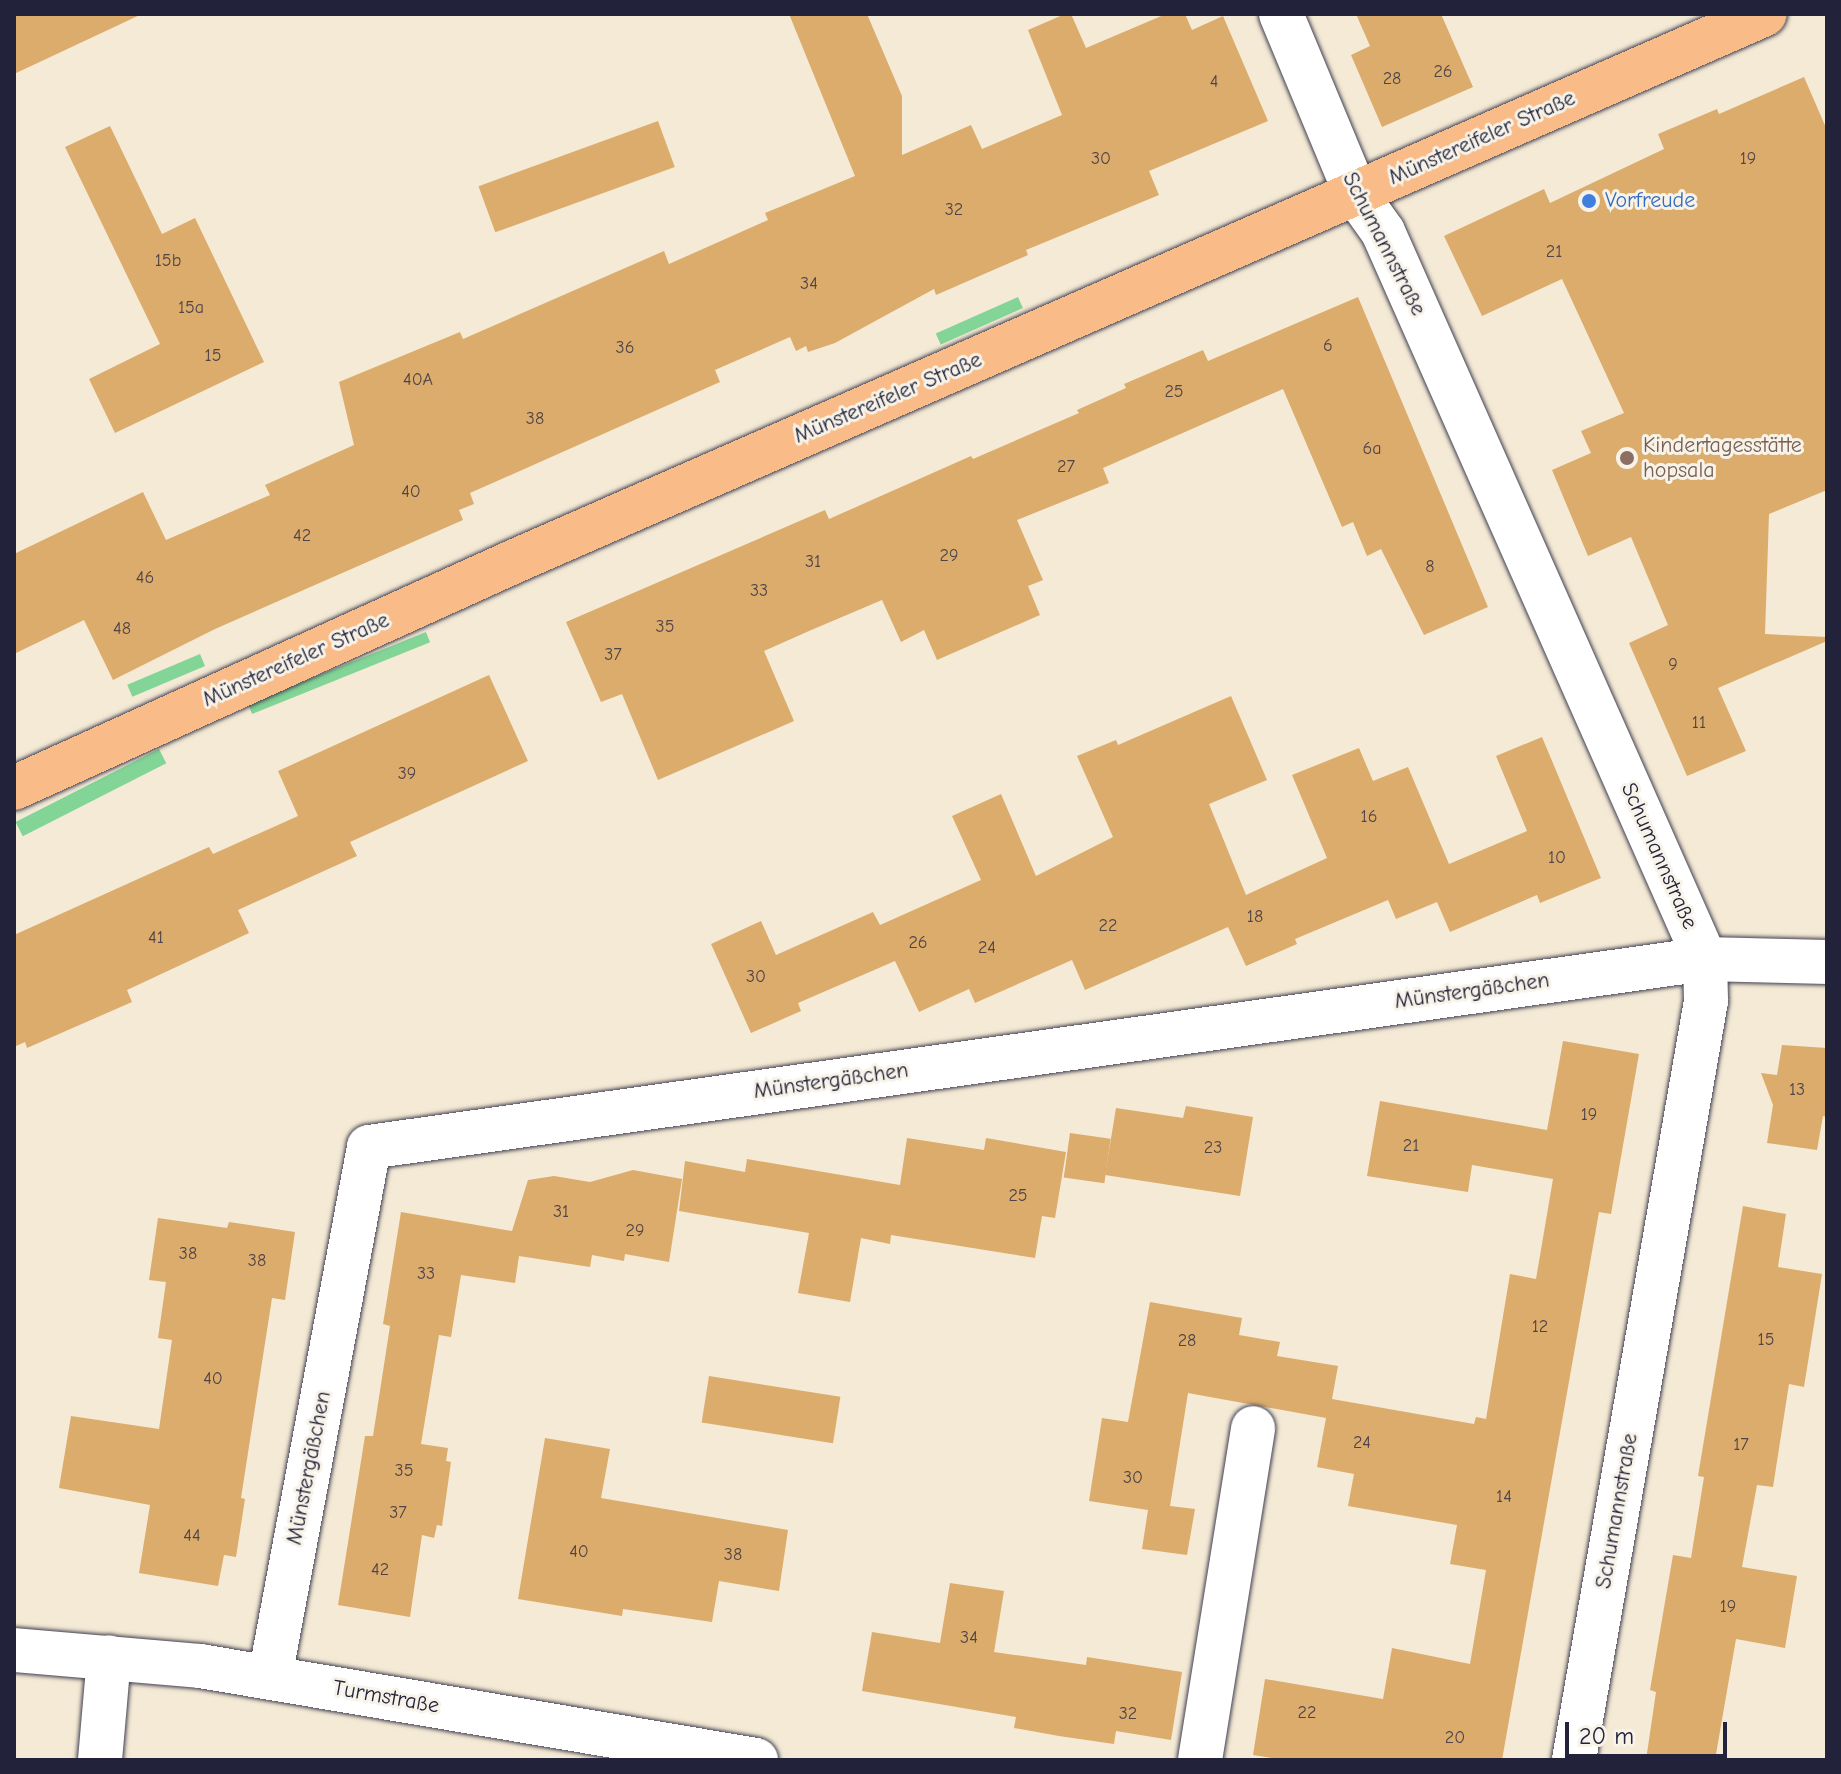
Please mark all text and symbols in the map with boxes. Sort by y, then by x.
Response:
house number: 26 [1433,61,1453,83]
house number: 28 [1383,68,1401,90]
house number: 4 [1210,71,1218,93]
street label: Münstereifeler Straße [1385,85,1579,191]
house number: 30 [1091,148,1111,170]
house number: 19 [1740,148,1756,170]
street label: Schumannstraße [1337,168,1431,320]
place label: Vorfreude [1605,188,1695,214]
marker: Vorfreude [1580,192,1598,210]
house number: 32 [945,199,963,221]
house number: 21 [1546,241,1562,263]
house number: 15b [155,250,181,272]
house number: 34 [800,273,818,295]
house number: 15a [178,297,204,319]
house number: 6 [1323,335,1333,357]
house number: 36 [616,337,634,359]
house number: 15 [205,345,221,367]
street label: Münstereifeler Straße [790,347,986,449]
house number: 40A [403,369,433,391]
house number: 25 [1164,381,1184,403]
house number: 38 [526,408,544,430]
place label: Kindertagesstätte hopsala [1643,432,1802,484]
house number: 6a [1362,438,1382,460]
marker: Kindertagesstätte hopsala [1618,449,1636,467]
house number: 27 [1057,456,1075,478]
house number: 40 [401,481,421,503]
house number: 42 [293,525,311,547]
house number: 29 [940,545,958,567]
house number: 31 [805,551,821,573]
house number: 8 [1425,556,1435,578]
house number: 46 [136,567,154,589]
house number: 33 [750,580,768,602]
street label: Münstereifeler Straße [199,607,393,713]
house number: 35 [656,616,674,638]
house number: 48 [113,618,131,640]
house number: 37 [604,644,622,666]
house number: 9 [1668,654,1678,676]
house number: 11 [1692,712,1706,734]
house number: 39 [398,763,416,785]
street label: Schumannstraße [1615,779,1703,933]
house number: 16 [1361,806,1377,828]
house number: 10 [1548,847,1566,869]
house number: 18 [1247,906,1263,928]
house number: 22 [1099,915,1117,937]
house number: 41 [148,927,164,949]
house number: 26 [908,932,928,954]
house number: 24 [978,937,996,959]
house number: 30 [746,966,766,988]
street label: Münstergäßchen [1393,967,1551,1015]
street label: Münstergäßchen [752,1057,910,1105]
house number: 13 [1789,1079,1805,1101]
house number: 19 [1581,1104,1597,1126]
house number: 21 [1403,1135,1419,1157]
house number: 23 [1204,1137,1222,1159]
house number: 25 [1008,1185,1028,1207]
house number: 31 [553,1201,569,1223]
house number: 29 [626,1220,644,1242]
house number: 38 [179,1243,197,1265]
house number: 38 [248,1250,266,1272]
house number: 33 [417,1263,435,1285]
house number: 12 [1532,1316,1548,1338]
house number: 15 [1758,1329,1774,1351]
house number: 28 [1178,1330,1196,1352]
house number: 40 [203,1368,223,1390]
street label: Münstergäßchen [281,1389,337,1547]
street label: Schumannstraße [1590,1431,1644,1591]
house number: 24 [1353,1432,1371,1454]
house number: 17 [1733,1434,1749,1456]
house number: 35 [395,1460,413,1482]
house number: 30 [1123,1467,1143,1489]
house number: 14 [1496,1486,1512,1508]
house number: 37 [389,1502,407,1524]
house number: 44 [183,1525,201,1547]
house number: 40 [569,1541,589,1563]
house number: 38 [724,1544,742,1566]
house number: 42 [371,1559,389,1581]
house number: 19 [1720,1596,1736,1618]
house number: 34 [960,1627,978,1649]
street label: Turmstraße [331,1675,441,1719]
house number: 22 [1298,1702,1316,1724]
house number: 32 [1119,1703,1137,1725]
scale bar [1569,1706,1731,1756]
text: 20 m [1579,1722,1634,1750]
house number: 20 [1445,1727,1465,1749]

